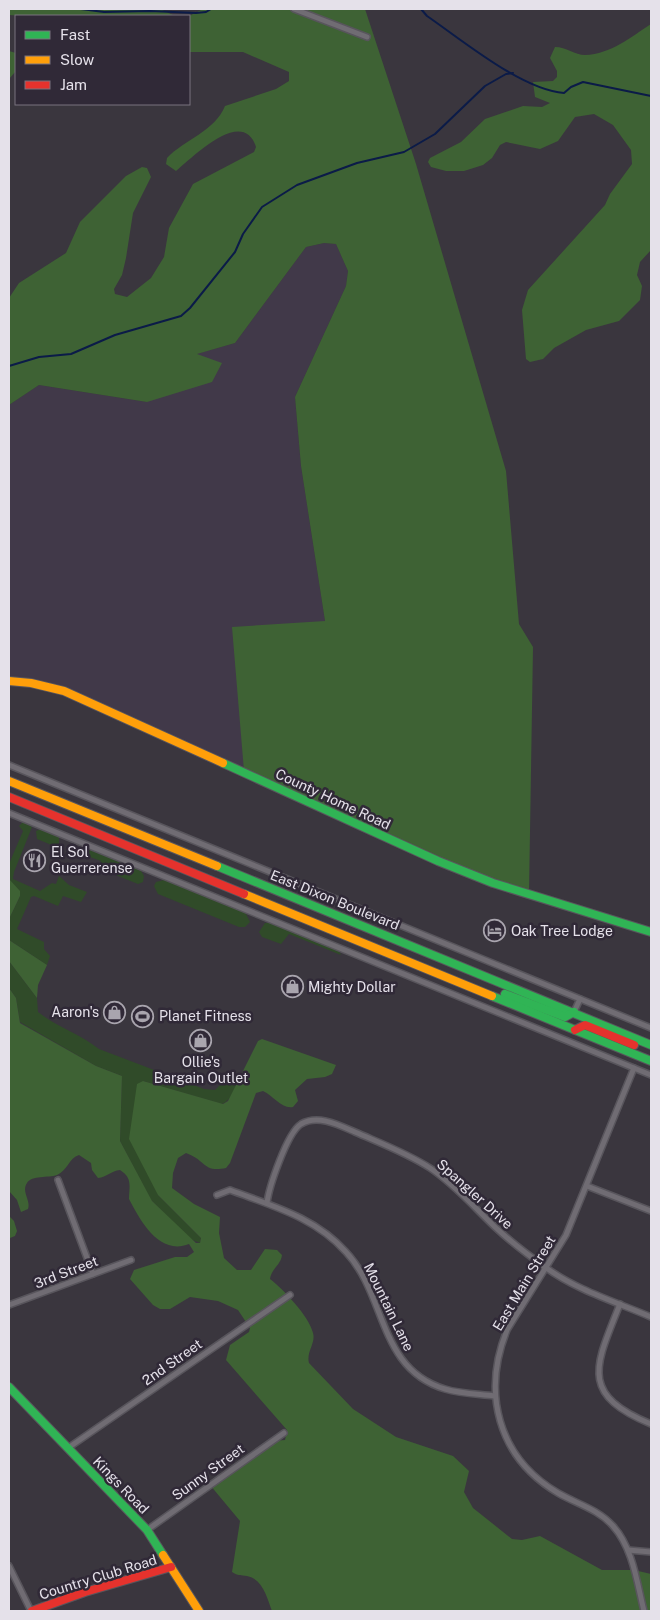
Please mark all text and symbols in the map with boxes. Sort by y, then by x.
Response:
legend [15,15,190,105]
text: Fast [60,26,90,43]
text: Slow [60,51,95,68]
text: Jam [60,76,87,93]
street label: County Home Road [273,765,393,833]
place label: El Sol Guerrerense [51,844,132,876]
restaurant icon: El Sol Guerrerense [23,848,47,872]
street label: East Dixon Boulevard [268,867,402,933]
hotel icon: Oak Tree Lodge [483,919,507,943]
place label: Oak Tree Lodge [511,923,613,939]
shop icon: Mighty Dollar [280,975,304,999]
place label: Mighty Dollar [308,979,396,995]
shop icon: Aaron's [103,1000,127,1024]
place label: Aaron's [51,1004,99,1020]
sports icon: Planet Fitness [131,1004,155,1028]
place label: Planet Fitness [159,1008,252,1024]
shop icon: Ollie's Bargain Outlet [189,1028,213,1052]
place label: Ollie's Bargain Outlet [154,1054,248,1086]
street label: Spangler Drive [434,1156,516,1232]
street label: East Main Street [489,1233,559,1333]
street label: 3rd Street [32,1253,100,1291]
street label: Mountain Lane [361,1260,417,1354]
street label: 2nd Street [139,1336,205,1388]
street label: Sunny Street [169,1440,247,1504]
street label: Kings Road [90,1453,152,1517]
street label: Country Club Road [37,1551,159,1603]

